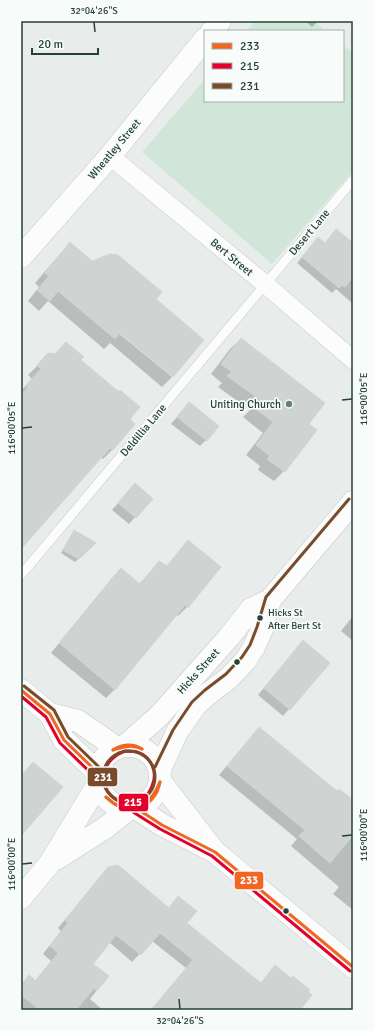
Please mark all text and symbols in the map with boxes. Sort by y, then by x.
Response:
text: 32°04'26"S [70,5,118,17]
scale bar [32,30,98,56]
legend [204,30,344,102]
text: 20 m [38,37,63,52]
text: 233 [240,39,259,54]
text: 215 [240,59,259,74]
text: 231 [240,79,259,94]
street label: Wheatley Street [85,116,144,182]
street label: Desert Lane [286,207,332,258]
street label: Bert Street [208,236,256,279]
text: 116°00'05"E [358,372,370,426]
place label: Uniting Church [210,398,281,411]
marker: Uniting Church [284,399,294,409]
text: 116°00'05"E [6,401,18,455]
street label: Deldillia Lane [118,401,169,459]
place label: Hicks St After Bert St [268,607,321,632]
marker: Hicks St After Bert St [255,613,265,623]
street label: Hicks Street [174,646,222,697]
unlabelled marker [232,657,242,667]
line badge: 231 [87,767,118,787]
text: 231 [94,771,112,784]
line badge: 215 [118,793,149,812]
text: 215 [124,796,142,809]
text: 116°00'00"E [358,808,370,862]
text: 116°00'00"E [6,837,18,891]
line badge: 233 [234,871,264,890]
text: 233 [240,874,258,887]
unlabelled marker [281,906,291,916]
text: 32°04'26"S [156,1015,204,1027]

